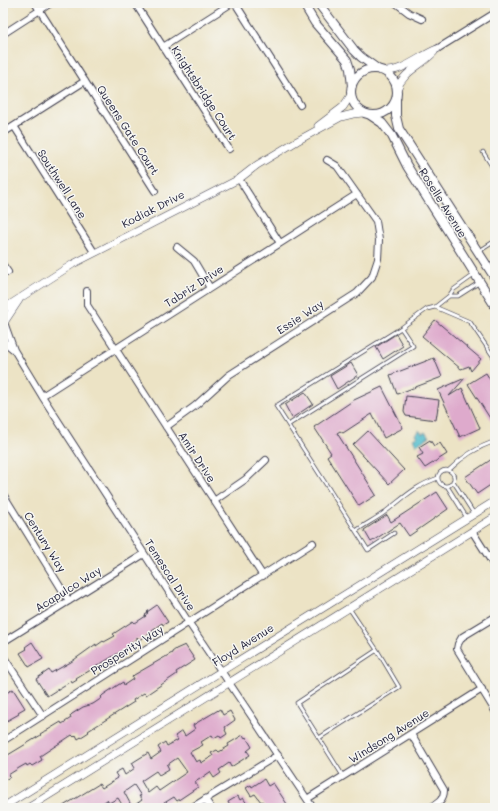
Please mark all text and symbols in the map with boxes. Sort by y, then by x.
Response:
street label: Knightsbridge Court [168,43,241,143]
street label: Queens Gate Court [94,82,163,178]
street label: Southwell Lane [34,146,91,221]
street label: Roselle Avenue [416,165,471,241]
street label: Kodiak Drive [119,186,187,231]
street label: Tabriz Drive [161,261,226,310]
street label: Essie Way [273,296,326,337]
street label: Amir Drive [175,428,220,485]
street label: Century Way [21,509,70,575]
street label: Temescal Drive [142,536,199,614]
street label: Acapulco Way [32,562,104,615]
street label: Floyd Avenue [209,620,276,669]
street label: Prosperity Way [88,621,166,678]
street label: Windsong Avenue [346,705,432,766]

